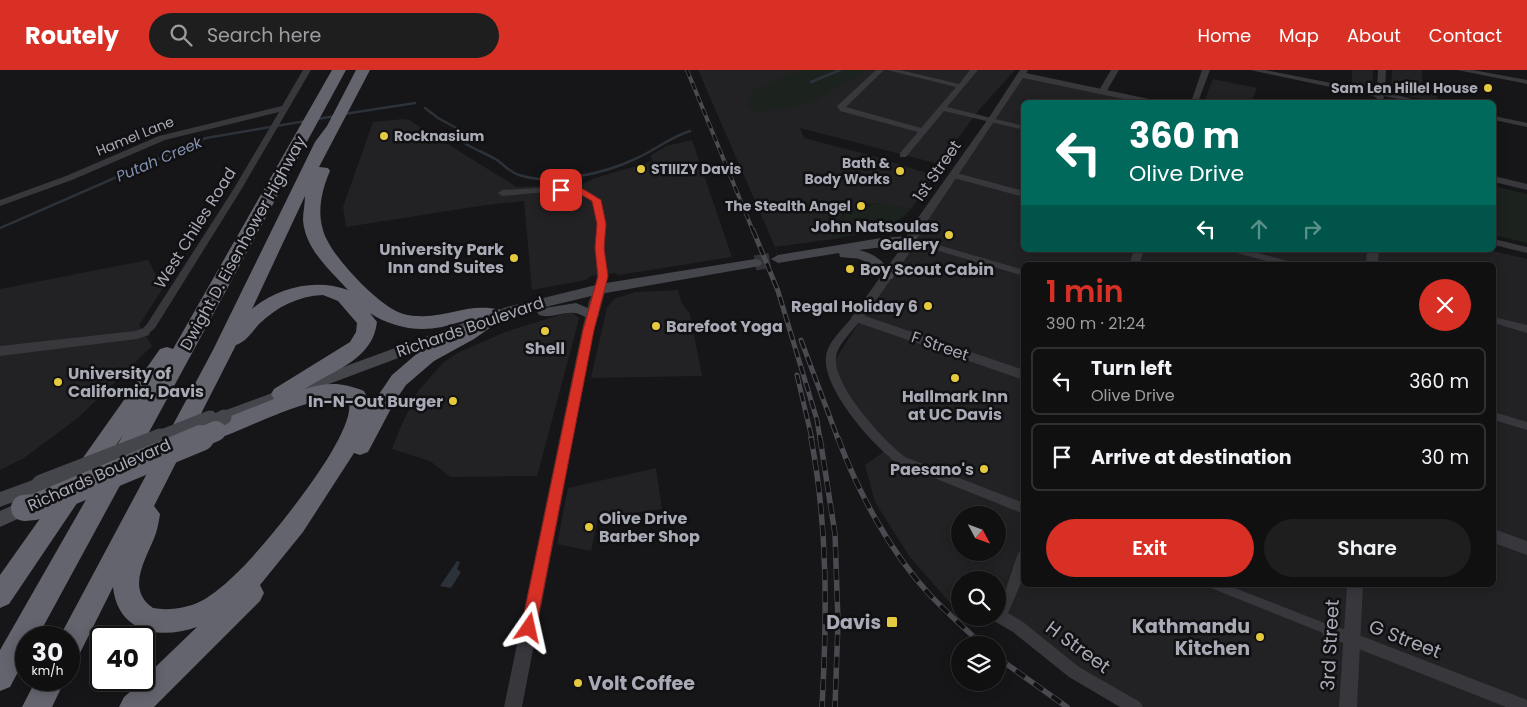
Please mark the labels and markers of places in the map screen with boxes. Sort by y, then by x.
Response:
place label: Sam Len Hillel House [1331,78,1478,98]
marker: Sam Len Hillel House [1482,82,1494,94]
place label: Rocknasium [394,126,484,146]
marker: Rocknasium [378,130,390,142]
place label: Bath & Body Works [804,153,891,189]
place label: STIIIZY Davis [651,159,742,179]
marker: STIIIZY Davis [635,163,647,175]
marker: Bath & Body Works [894,165,906,177]
pin [540,169,582,211]
place label: The Stealth Angel [725,196,851,216]
marker: The Stealth Angel [855,200,867,212]
place label: John Natsoulas Gallery [811,215,940,256]
marker: John Natsoulas Gallery [943,229,955,241]
place label: University Park Inn and Suites [379,238,504,279]
marker: University Park Inn and Suites [508,252,520,264]
place label: Boy Scout Cabin [860,258,994,281]
marker: Boy Scout Cabin [844,263,856,275]
place label: Regal Holiday 6 [791,295,918,318]
marker: Regal Holiday 6 [922,300,934,312]
place label: Barefoot Yoga [666,315,783,338]
marker: Barefoot Yoga [650,320,662,332]
marker: Shell [539,325,551,337]
place label: Shell [525,337,565,360]
place label: University of California, Davis [68,362,204,403]
marker: Hallmark Inn at UC Davis [949,372,961,384]
marker: University of California, Davis [52,376,64,388]
place label: Hallmark Inn at UC Davis [902,385,1008,426]
place label: In-N-Out Burger [308,390,443,413]
marker: In-N-Out Burger [447,395,459,407]
place label: Paesano's [890,458,974,481]
marker: Paesano's [978,463,990,475]
place label: Olive Drive Barber Shop [599,507,700,548]
marker: Olive Drive Barber Shop [583,521,595,533]
place label: Davis [826,609,881,636]
place label: Kathmandu Kitchen [1132,613,1250,662]
marker: Davis [885,615,899,629]
marker: Kathmandu Kitchen [1254,631,1266,643]
place label: Volt Coffee [588,670,695,697]
marker: Volt Coffee [572,677,584,689]

